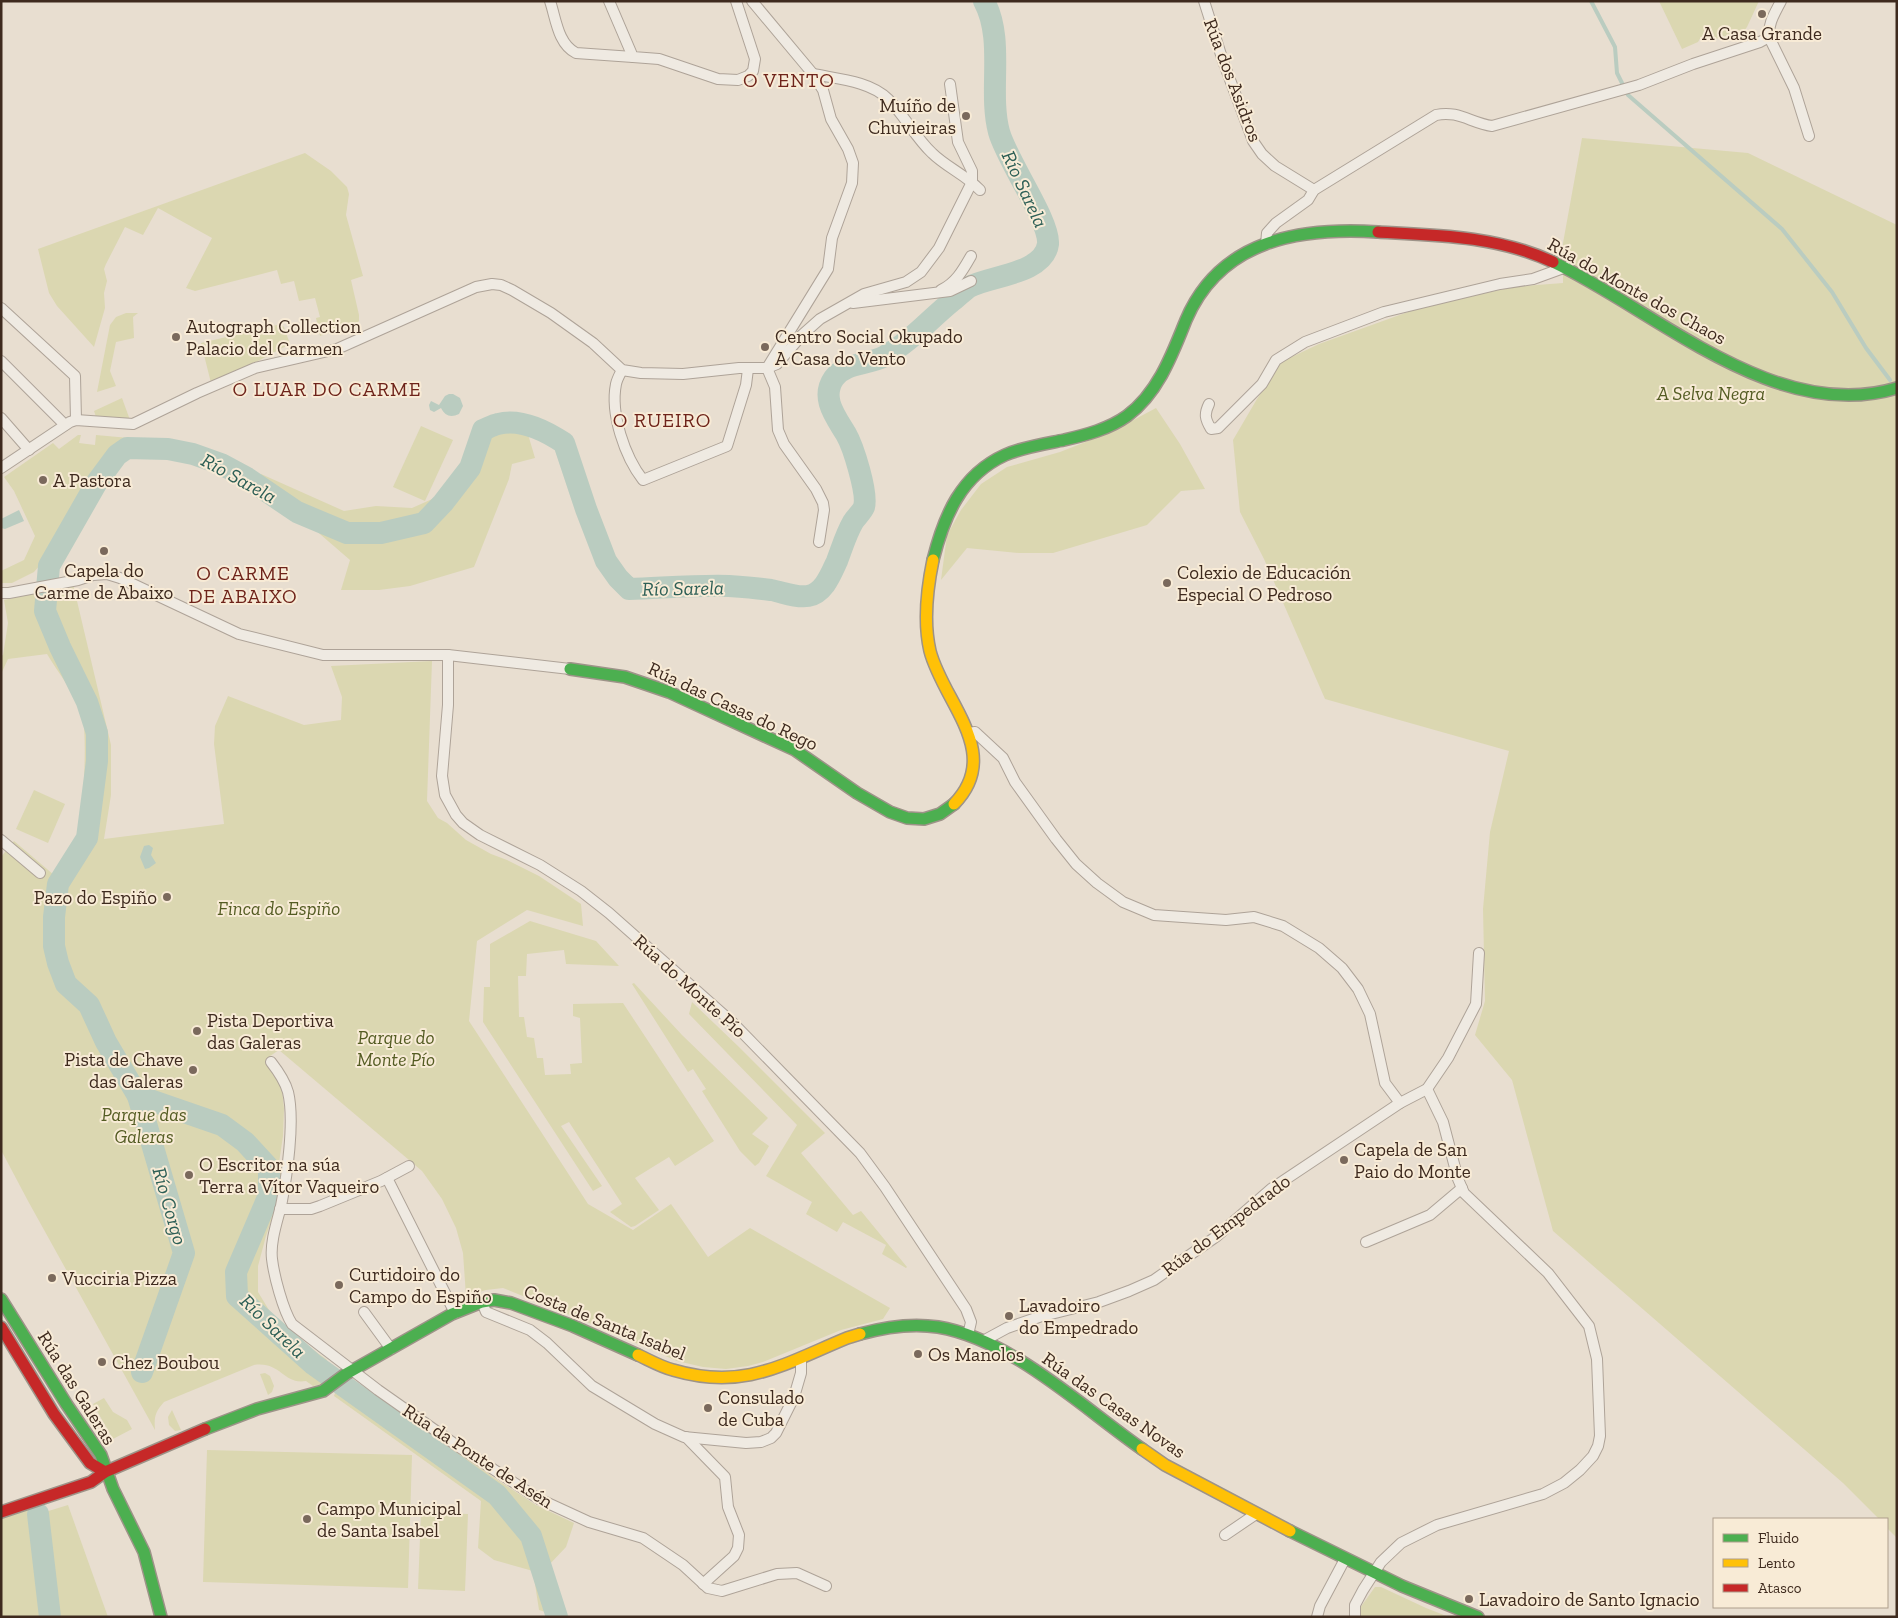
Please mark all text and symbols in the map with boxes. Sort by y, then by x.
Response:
marker: A Casa Grande [1756,8,1768,20]
street label: Rúa dos Asidros [1199,15,1267,145]
place label: A Casa Grande [1702,22,1822,45]
district label: O VENTO [743,68,835,92]
place label: Muíño de Chuvieiras [868,94,956,139]
marker: Muíño de Chuvieiras [960,110,972,122]
water label: Río Sarela [997,147,1053,231]
street label: Rúa do Monte dos Chaos [1544,232,1730,350]
place label: Autograph Collection Palacio del Carmen [186,315,361,360]
place label: Centro Social Okupado A Casa do Vento [775,325,963,370]
marker: Autograph Collection Palacio del Carmen [170,331,182,343]
marker: Centro Social Okupado A Casa do Vento [759,341,771,353]
district label: O LUAR DO CARME [233,377,421,401]
park label: A Selva Negra [1656,382,1765,405]
district label: O RUEIRO [613,408,711,432]
water label: Río Sarela [197,448,281,508]
place label: A Pastora [53,469,131,492]
marker: A Pastora [37,474,49,486]
marker: Capela do Carme de Abaixo [98,545,110,557]
place label: Capela do Carme de Abaixo [35,559,173,604]
district label: O CARME DE ABAIXO [188,561,298,608]
place label: Colexio de Educación Especial O Pedroso [1177,561,1351,606]
water label: Río Sarela [642,575,724,601]
marker: Colexio de Educación Especial O Pedroso [1161,577,1173,589]
street label: Rúa das Casas do Rego [644,657,822,756]
place label: Pazo do Espiño [34,886,157,909]
marker: Pazo do Espiño [161,891,173,903]
park label: Finca do Espiño [218,897,340,920]
street label: Rúa do Monte Pío [629,929,751,1043]
place label: Pista Deportiva das Galeras [207,1009,334,1054]
marker: Pista Deportiva das Galeras [191,1025,203,1037]
park label: Parque do Monte Pío [357,1026,435,1071]
place label: Pista de Chave das Galeras [64,1048,183,1093]
marker: Pista de Chave das Galeras [187,1064,199,1076]
park label: Parque das Galeras [101,1103,187,1148]
place label: Capela de San Paio do Monte [1354,1138,1471,1183]
place label: O Escritor na súa Terra a Vítor Vaqueiro [199,1153,380,1198]
marker: Capela de San Paio do Monte [1338,1154,1350,1166]
water label: Río Corgo [147,1164,193,1248]
marker: O Escritor na súa Terra a Vítor Vaqueiro [183,1169,195,1181]
street label: Rúa do Empedrado [1157,1169,1295,1281]
place label: Curtidoiro do Campo do Espiño [349,1263,492,1308]
place label: Vucciria Pizza [61,1267,177,1290]
marker: Vucciria Pizza [46,1272,58,1284]
marker: Curtidoiro do Campo do Espiño [333,1279,345,1291]
street label: Costa de Santa Isabel [521,1279,689,1365]
water label: Río Sarela [235,1289,311,1363]
place label: Lavadoiro do Empedrado [1019,1294,1138,1339]
marker: Lavadoiro do Empedrado [1003,1310,1015,1322]
street label: Rúa das Galeras [33,1327,121,1449]
place label: Os Manolos [928,1343,1024,1366]
street label: Rúa das Casas Novas [1038,1347,1190,1463]
marker: Os Manolos [912,1348,924,1360]
place label: Chez Boubou [112,1351,220,1374]
marker: Chez Boubou [96,1356,108,1368]
place label: Consulado de Cuba [718,1386,805,1431]
street label: Rúa da Ponte de Asén [398,1399,558,1513]
marker: Consulado de Cuba [702,1402,714,1414]
place label: Campo Municipal de Santa Isabel [317,1497,461,1542]
marker: Campo Municipal de Santa Isabel [301,1513,313,1525]
legend [1713,1518,1888,1608]
text: Fluido [1758,1529,1799,1547]
text: Lento [1758,1554,1795,1572]
text: Atasco [1758,1579,1802,1597]
place label: Lavadoiro de Santo Ignacio [1479,1588,1700,1611]
marker: Lavadoiro de Santo Ignacio [1463,1593,1475,1605]

